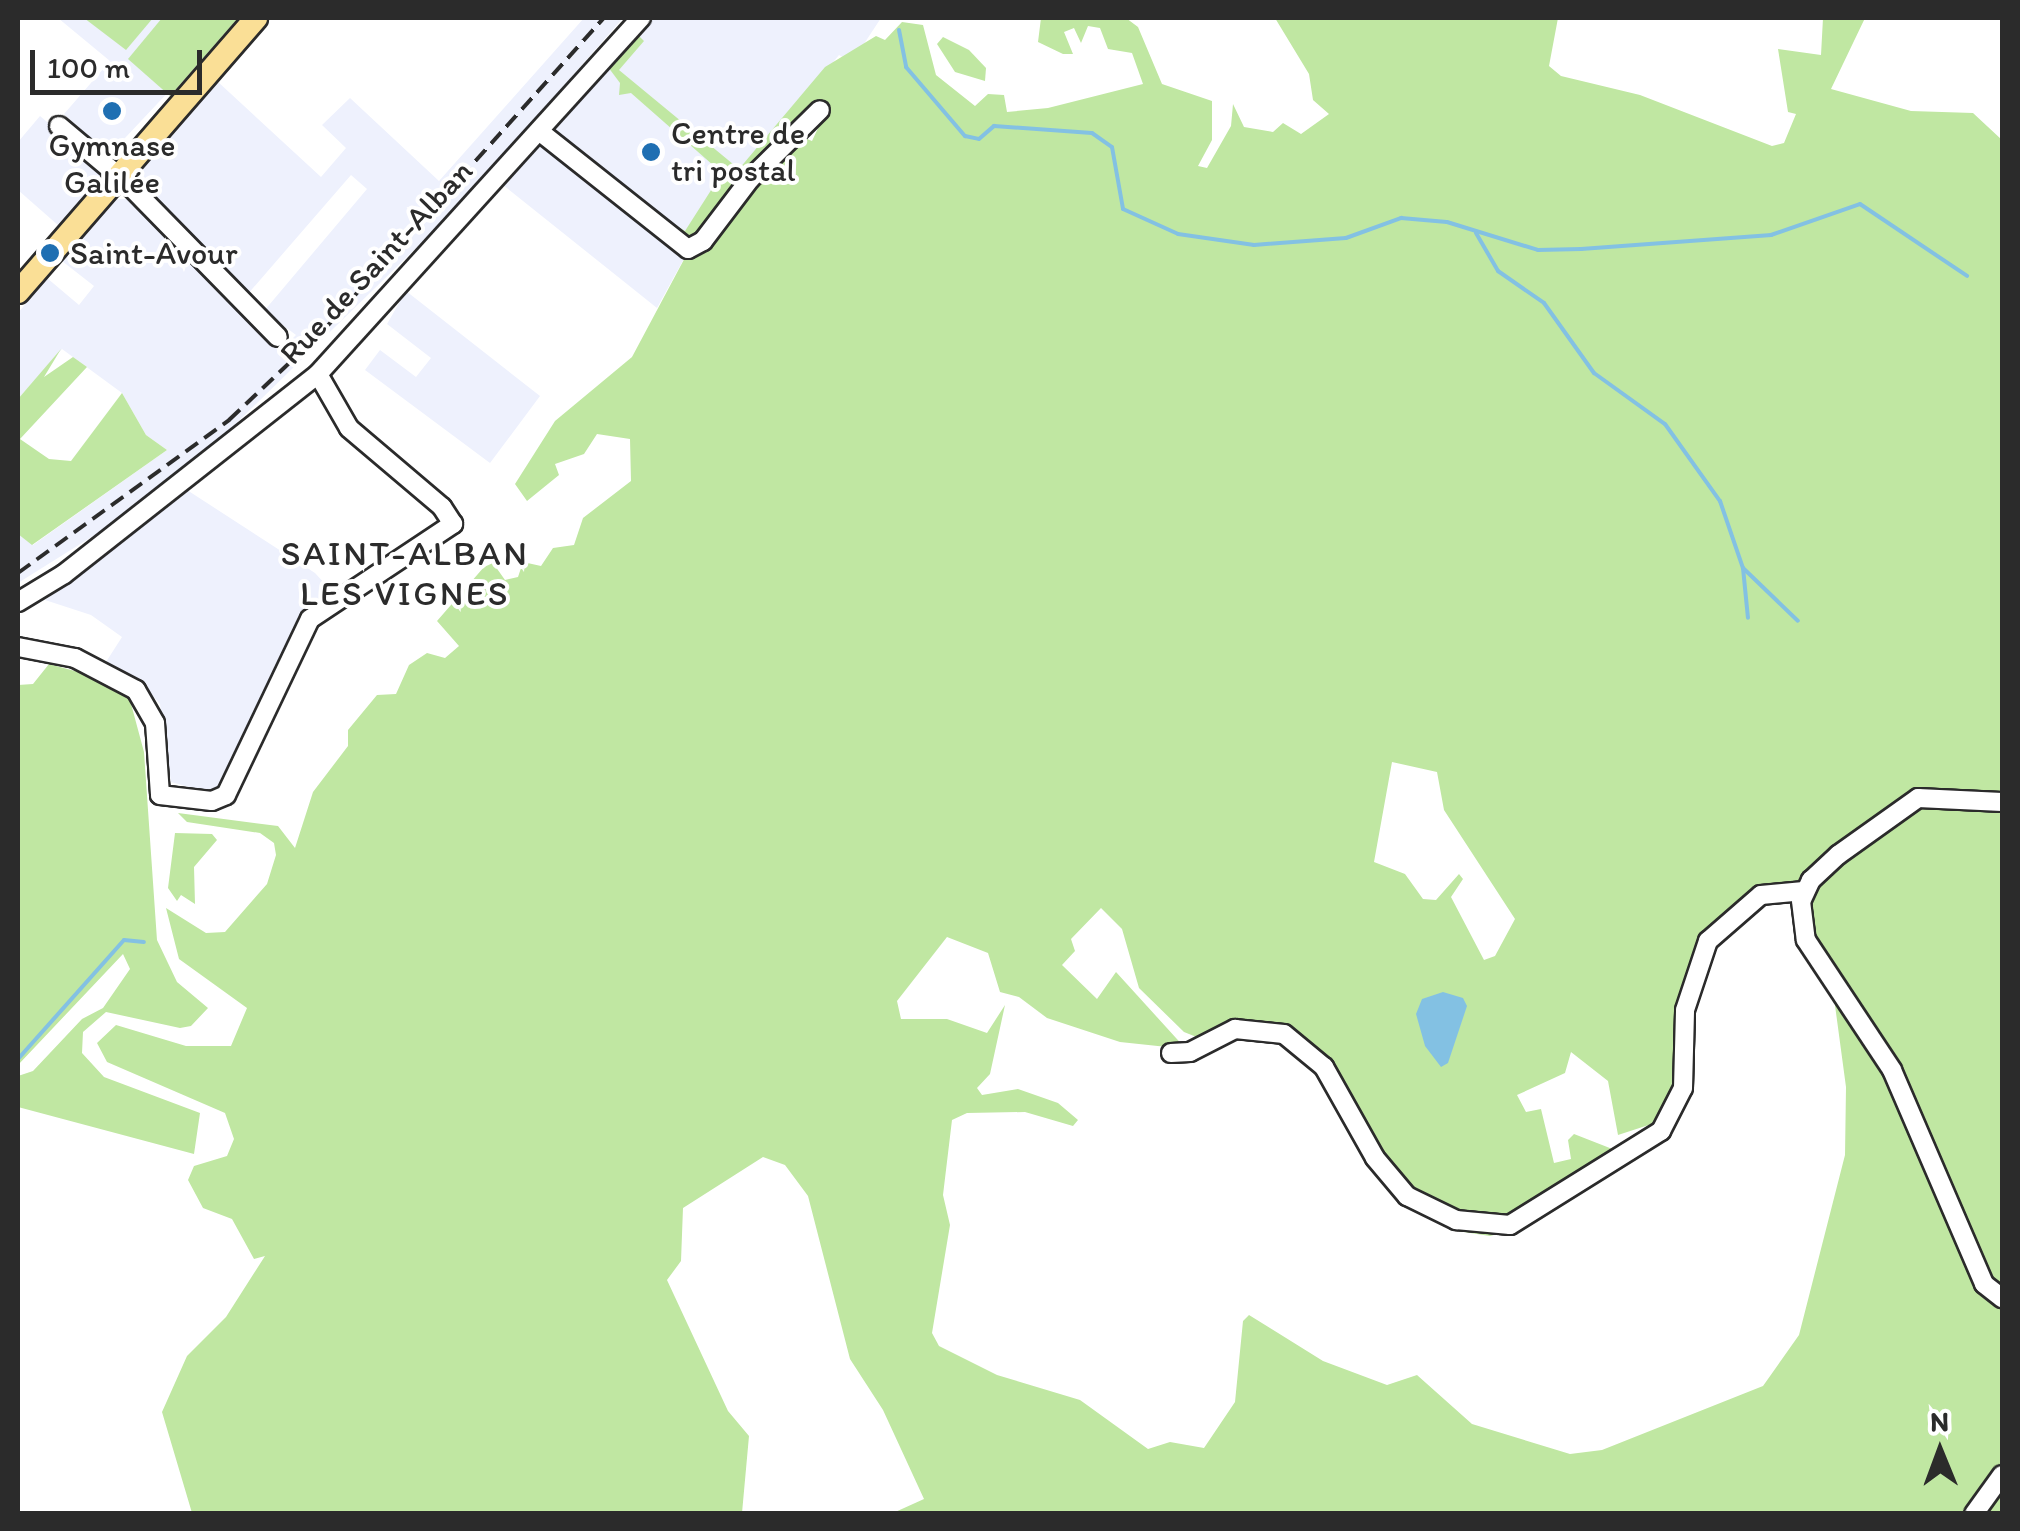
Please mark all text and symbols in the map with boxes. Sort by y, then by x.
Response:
scale bar [35,30,208,92]
text: 100 m [47,49,130,86]
marker: Gymnase Galilée [101,100,123,122]
place label: Centre de tri postal [671,115,805,190]
place label: Gymnase Galilée [48,127,176,202]
marker: Centre de tri postal [640,141,662,163]
street label: Rue de Saint-Alban [272,152,480,372]
place label: Saint-Avour [70,234,238,272]
marker: Saint-Avour [39,242,61,264]
district label: SAINT-ALBAN LES VIGNES [283,532,527,614]
north arrow [1890,1401,1990,1501]
text: N [1930,1404,1949,1438]

